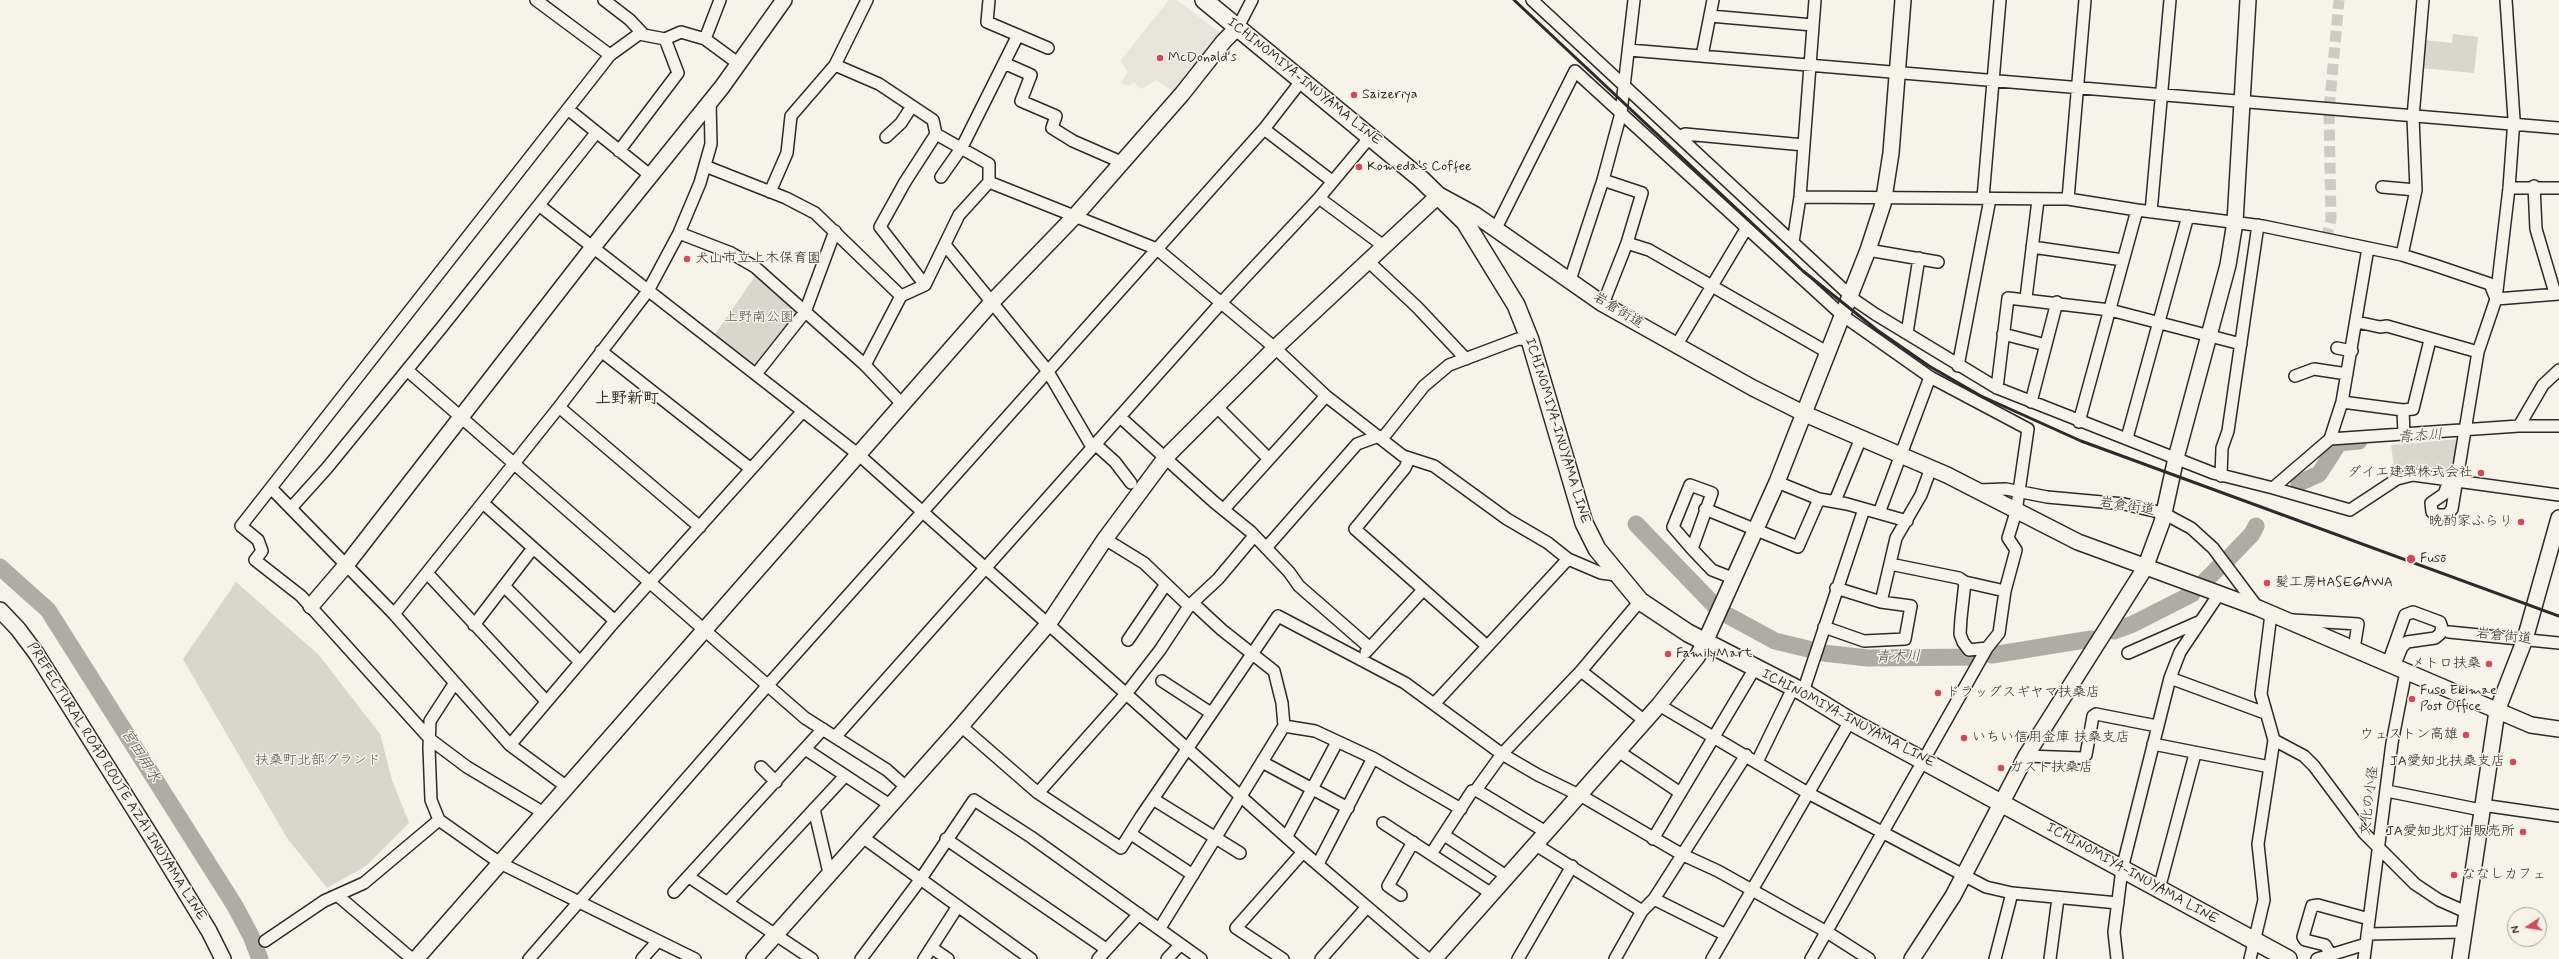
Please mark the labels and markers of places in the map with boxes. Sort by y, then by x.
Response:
place label: McDonald's [1168,50,1237,66]
marker: McDonald's [1155,53,1165,63]
place label: Saizeriya [1362,87,1418,103]
marker: Saizeriya [1349,90,1359,100]
place label: Komeda's Coffee [1367,159,1472,175]
marker: Komeda's Coffee [1354,162,1364,172]
place label: 犬山市立上木保育園 [695,251,821,267]
marker: 犬山市立上木保育園 [682,254,692,264]
place label: ダイエ建築株式会社 [2347,465,2473,481]
marker: ダイエ建築株式会社 [2476,468,2486,478]
place label: 晩酌家ふらり [2429,514,2513,530]
marker: 晩酌家ふらり [2516,517,2526,527]
place label: Fusō [2420,551,2446,567]
marker: Fusō [2405,553,2417,565]
place label: 髪工房HASEGAWA [2275,575,2393,591]
marker: 髪工房HASEGAWA [2262,578,2272,588]
place label: FamilyMart [1676,646,1752,662]
marker: FamilyMart [1663,649,1673,659]
place label: メトロ扶桑 [2411,656,2481,672]
marker: メトロ扶桑 [2484,659,2494,669]
place label: Fuso Ekimae Post Office [2420,683,2497,716]
place label: ドラッグスギヤマ扶桑店 [1946,685,2100,701]
marker: ドラッグスギヤマ扶桑店 [1933,688,1943,698]
marker: Fuso Ekimae Post Office [2407,694,2417,704]
place label: ウェストン高雄 [2360,727,2458,743]
place label: いちい信用金庫 扶桑支店 [1972,730,2130,746]
marker: ウェストン高雄 [2461,730,2471,740]
marker: いちい信用金庫 扶桑支店 [1959,733,1969,743]
place label: JA愛知北扶桑支店 [2390,754,2505,770]
marker: JA愛知北扶桑支店 [2508,757,2518,767]
place label: ガスト扶桑店 [2009,760,2093,776]
marker: ガスト扶桑店 [1996,763,2006,773]
place label: JA愛知北灯油販売所 [2386,824,2515,840]
marker: JA愛知北灯油販売所 [2518,827,2528,837]
place label: ななしカフェ [2462,867,2546,883]
marker: ななしカフェ [2449,870,2459,880]

